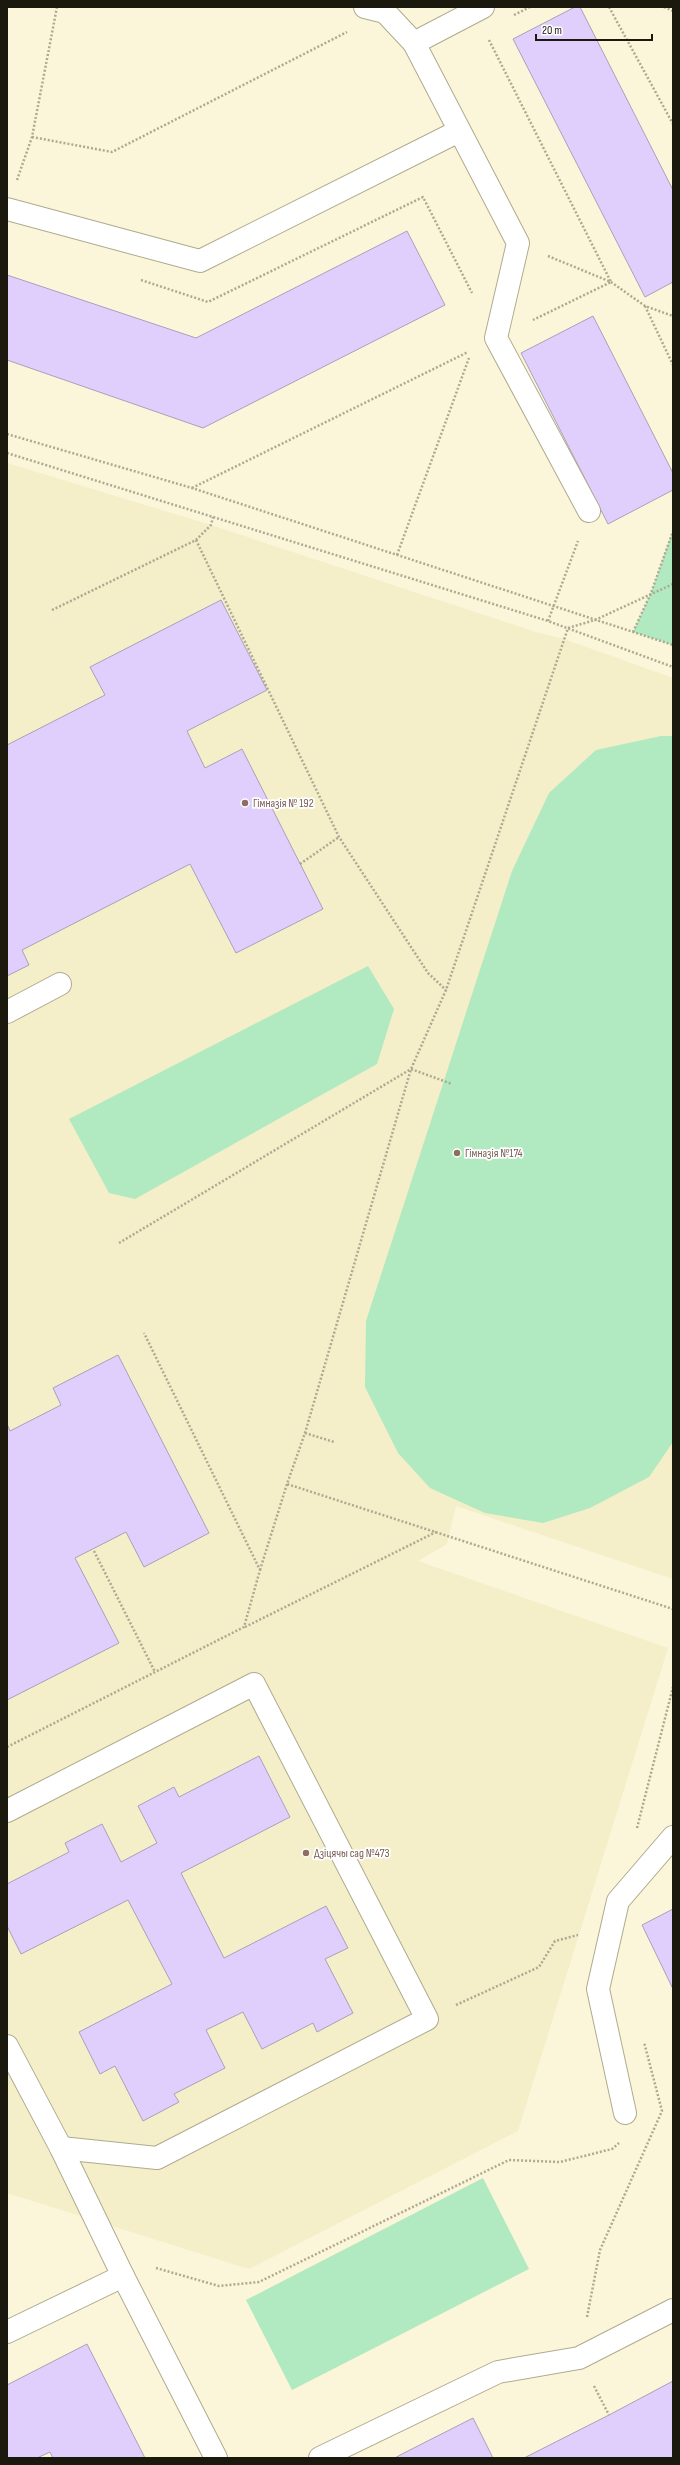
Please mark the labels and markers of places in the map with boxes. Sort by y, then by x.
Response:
place label: Гімназія № 192 [253,796,314,811]
marker: Гімназія № 192 [240,798,250,808]
place label: Гімназія №174 [465,1146,523,1161]
marker: Гімназія №174 [452,1148,462,1158]
place label: Дзіцячы сад №473 [314,1846,390,1861]
marker: Дзіцячы сад №473 [301,1848,311,1858]

